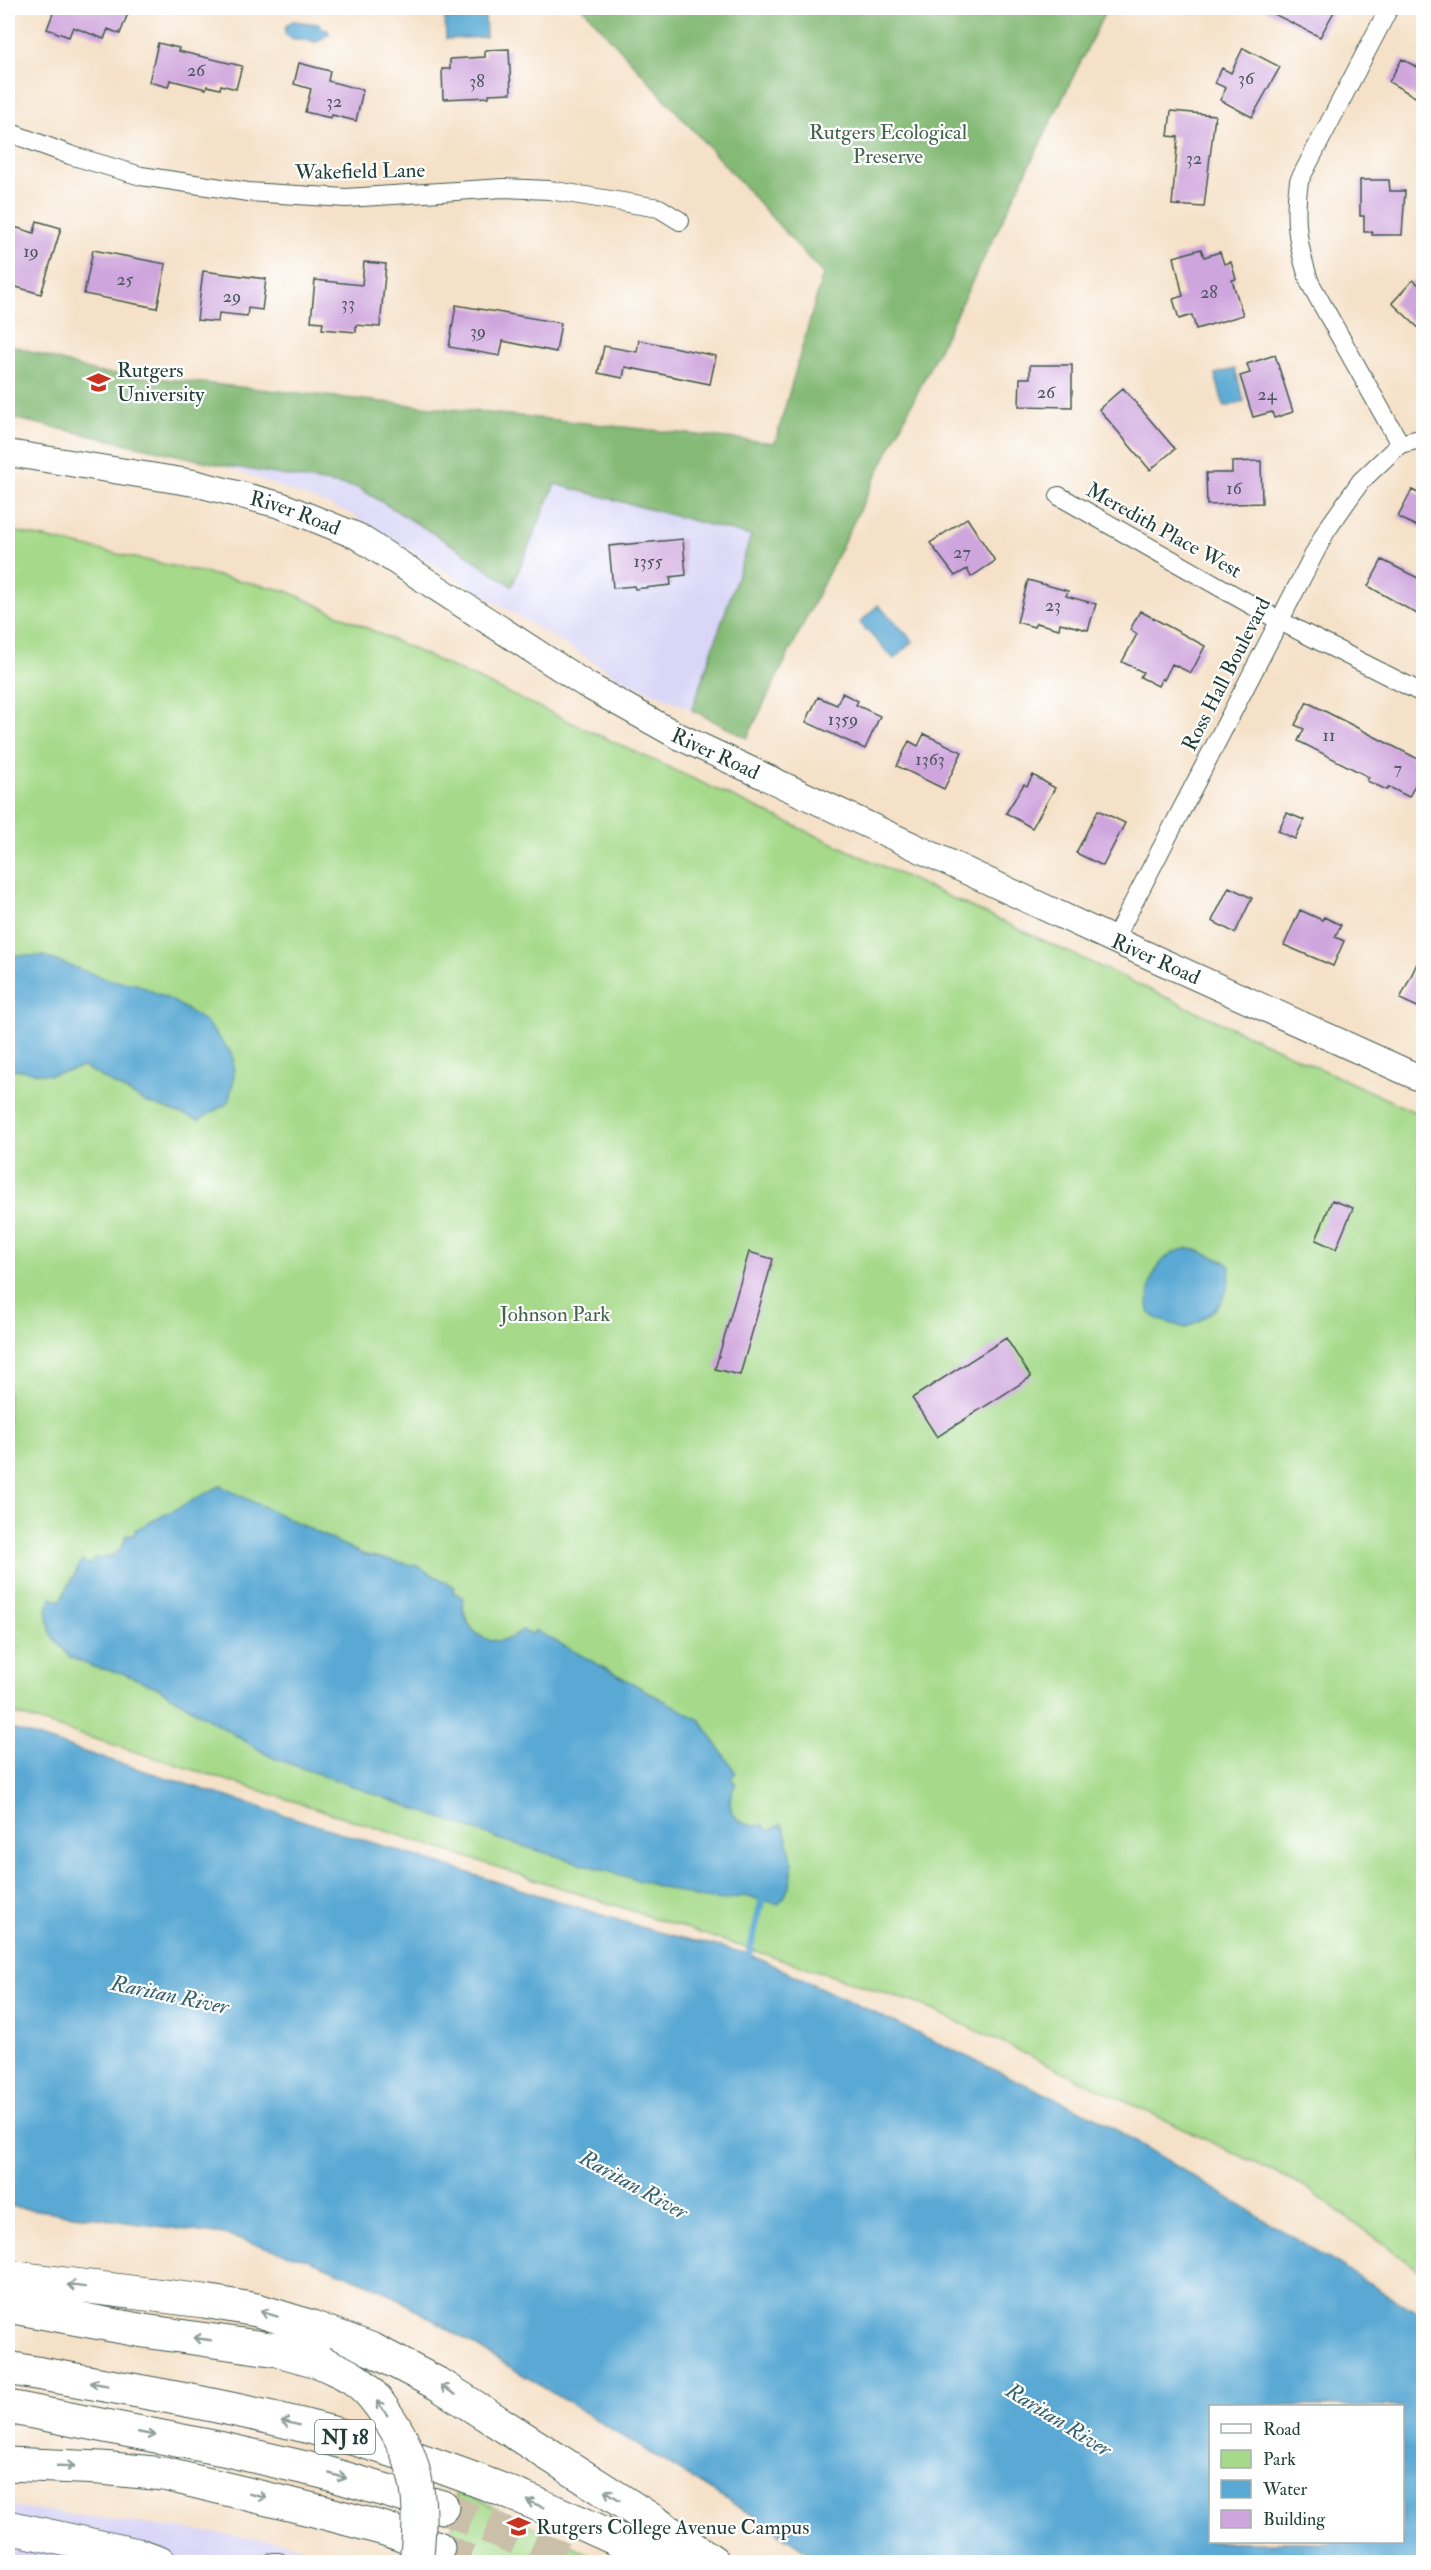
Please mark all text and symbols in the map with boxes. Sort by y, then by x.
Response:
house number: 26 [187,59,206,82]
house number: 36 [1238,67,1255,90]
house number: 38 [469,70,485,93]
house number: 32 [326,90,342,113]
park label: Rutgers Ecological Preserve [809,119,968,170]
house number: 32 [1186,147,1202,170]
street label: Wakefield Lane [294,157,426,186]
house number: 19 [23,240,39,263]
house number: 25 [117,268,134,291]
house number: 28 [1200,281,1218,304]
house number: 29 [223,285,241,308]
house number: 33 [341,292,355,315]
house number: 39 [470,320,486,343]
place label: Rutgers University [117,357,205,408]
school or university icon: Rutgers University [86,369,112,395]
house number: 26 [1037,381,1056,404]
house number: 24 [1258,383,1278,406]
street label: Meredith Place West [1081,477,1246,584]
house number: 16 [1226,477,1243,500]
street label: River Road [247,485,345,542]
house number: 27 [953,541,971,564]
house number: 1355 [633,550,663,573]
street label: Ross Hall Boulevard [1176,592,1277,756]
house number: 23 [1045,594,1061,617]
house number: 1359 [828,708,858,731]
street label: River Road [667,722,764,787]
house number: 11 [1323,724,1335,747]
house number: 1363 [915,748,945,771]
house number: 7 [1394,757,1402,780]
street label: River Road [1107,928,1205,991]
park label: Johnson Park [499,1301,610,1328]
water label: Raritan River [108,1969,233,2021]
water label: Raritan River [574,2143,694,2227]
one-way arrow [67,2280,87,2291]
one-way arrow [260,2308,279,2319]
one-way arrow [193,2334,213,2345]
water label: Raritan River [1000,2376,1118,2464]
one-way arrow [90,2378,110,2389]
one-way arrow [440,2384,457,2396]
one-way arrow [376,2401,388,2417]
legend [1209,2405,1404,2543]
one-way arrow [281,2417,300,2429]
text: Road [1263,2418,1301,2441]
road number: NJ 18 [315,2420,375,2454]
one-way arrow [137,2429,157,2440]
text: Park [1263,2448,1296,2471]
one-way arrow [55,2461,75,2472]
one-way arrow [328,2471,347,2482]
text: Water [1262,2478,1307,2501]
one-way arrow [604,2488,621,2500]
one-way arrow [248,2490,267,2502]
one-way arrow [526,2498,545,2509]
text: Building [1263,2508,1326,2531]
school or university icon: Rutgers College Avenue Campus [505,2514,531,2540]
place label: Rutgers College Avenue Campus [536,2514,809,2541]

